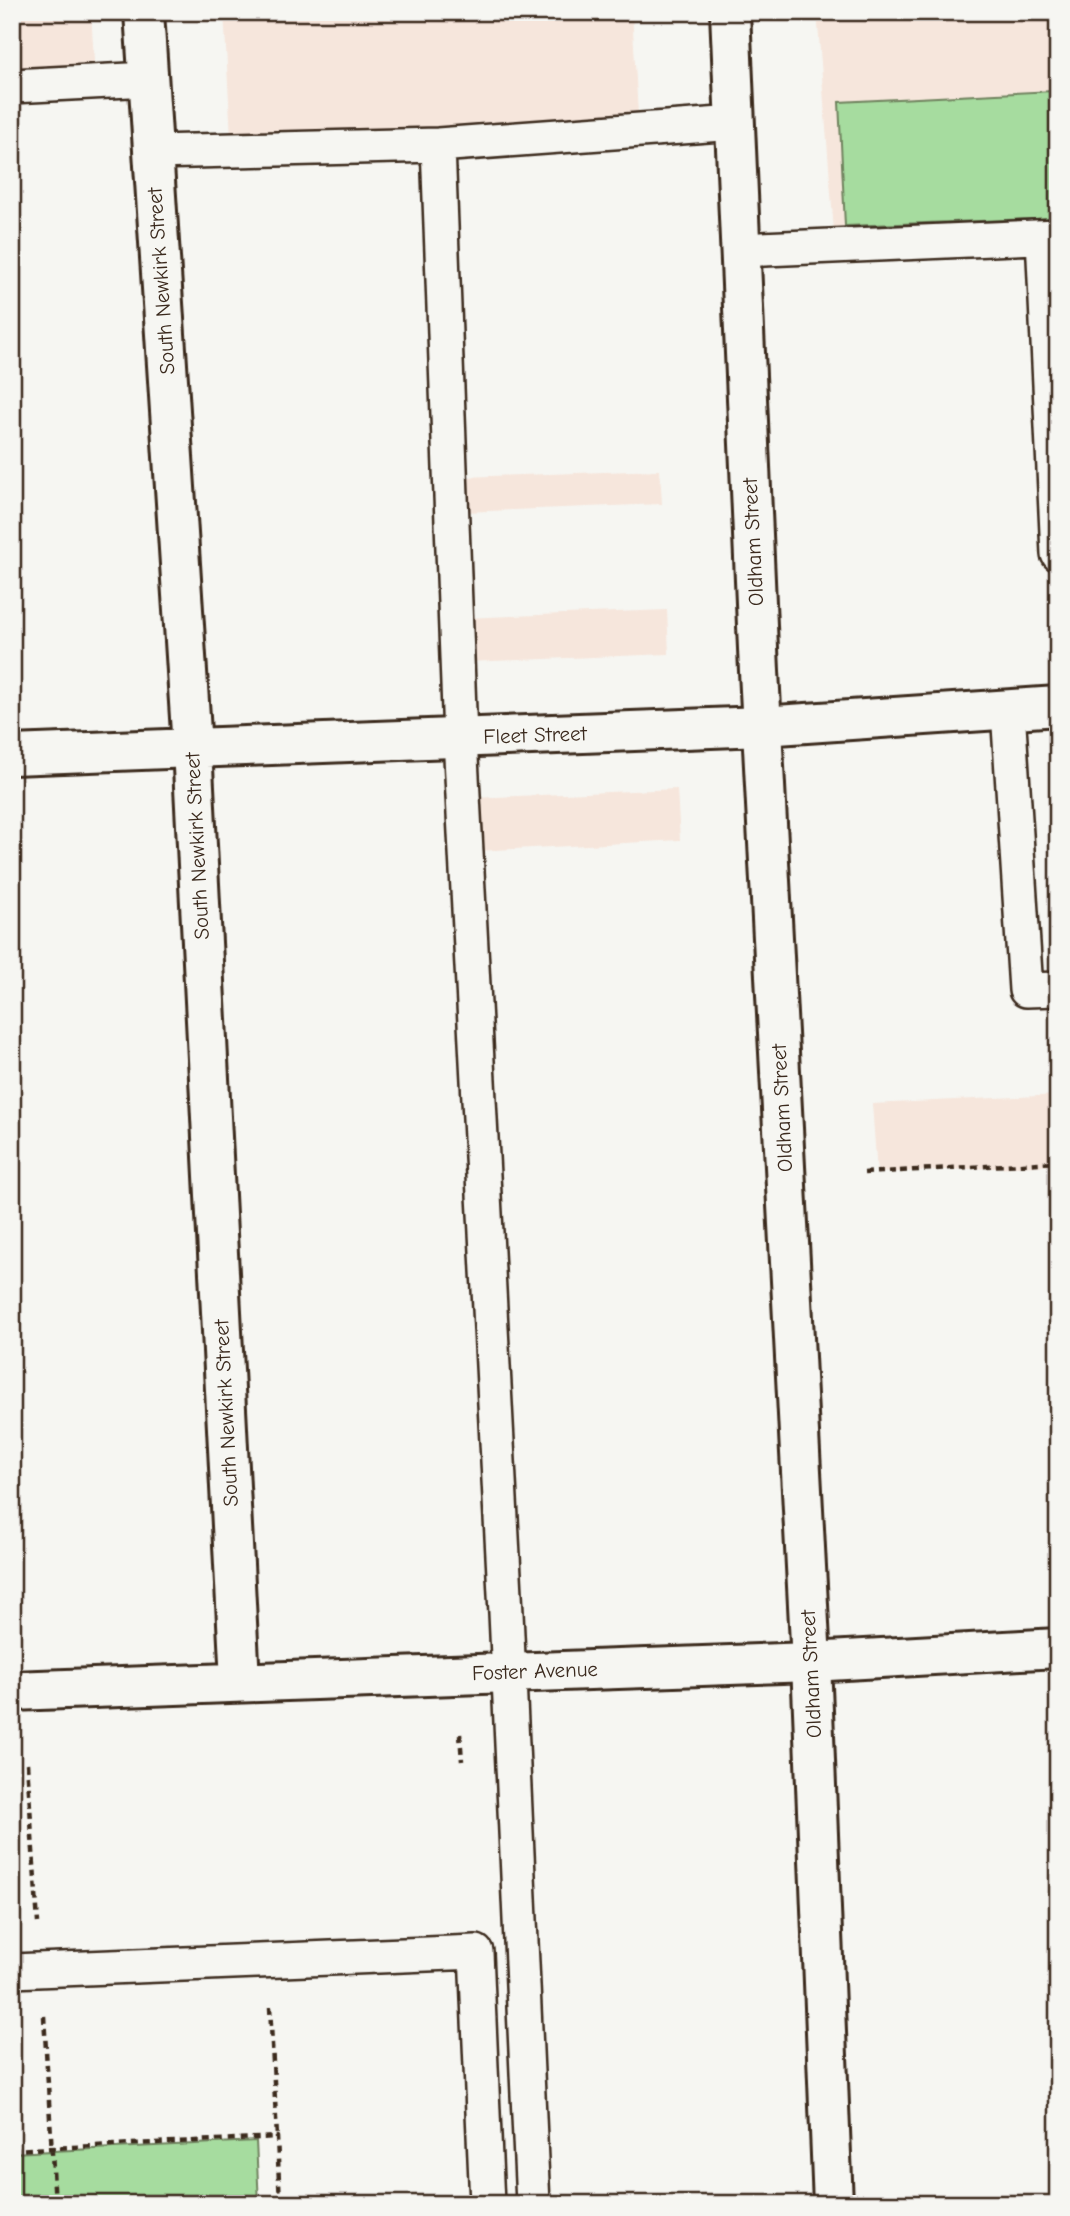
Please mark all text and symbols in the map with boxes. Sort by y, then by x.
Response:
street label: South Newkirk Street [142,186,180,375]
street label: Oldham Street [738,476,768,607]
street label: Fleet Street [483,721,588,749]
street label: South Newkirk Street [180,751,214,940]
street label: Oldham Street [767,1042,797,1173]
street label: South Newkirk Street [209,1318,243,1507]
street label: Oldham Street [796,1608,826,1739]
street label: Foster Avenue [472,1657,598,1685]

